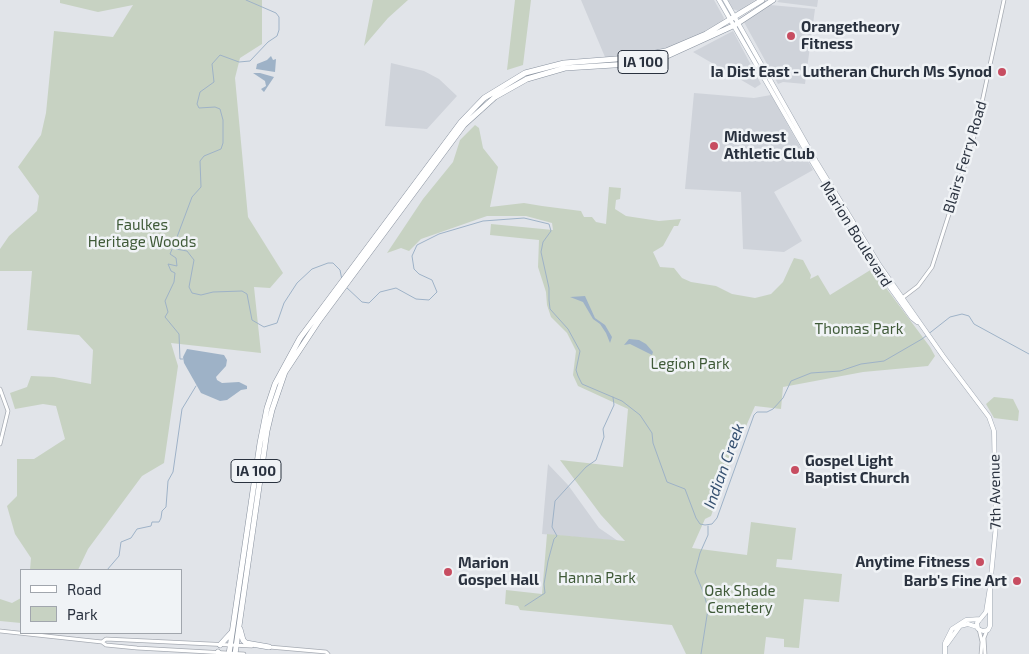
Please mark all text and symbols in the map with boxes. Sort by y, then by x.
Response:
place label: Orangetheory Fitness [801,18,900,53]
marker: Orangetheory Fitness [785,30,797,42]
road number: IA 100 [618,51,668,74]
place label: Ia Dist East - Lutheran Church Ms Synod [711,63,992,81]
marker: Ia Dist East - Lutheran Church Ms Synod [996,66,1008,78]
street label: Blairs Ferry Road [939,99,991,215]
place label: Midwest Athletic Club [724,128,815,163]
marker: Midwest Athletic Club [708,140,720,152]
street label: Marion Boulevard [816,178,896,290]
park label: Faulkes Heritage Woods [88,216,196,251]
park label: Thomas Park [815,320,903,338]
park label: Legion Park [650,355,730,373]
water label: Indian Creek [700,421,748,511]
place label: Gospel Light Baptist Church [805,452,909,487]
street label: 7th Avenue [985,454,1005,530]
road number: IA 100 [231,460,281,482]
marker: Gospel Light Baptist Church [789,464,801,476]
place label: Anytime Fitness [855,553,970,571]
place label: Marion Gospel Hall [458,554,539,589]
marker: Anytime Fitness [974,556,986,568]
marker: Marion Gospel Hall [442,566,454,578]
legend [20,569,182,634]
park label: Hanna Park [558,569,636,587]
place label: Barb's Fine Art [904,572,1007,590]
marker: Barb's Fine Art [1011,575,1023,587]
text: Road [67,580,102,598]
park label: Oak Shade Cemetery [704,582,776,617]
text: Park [67,605,98,623]

